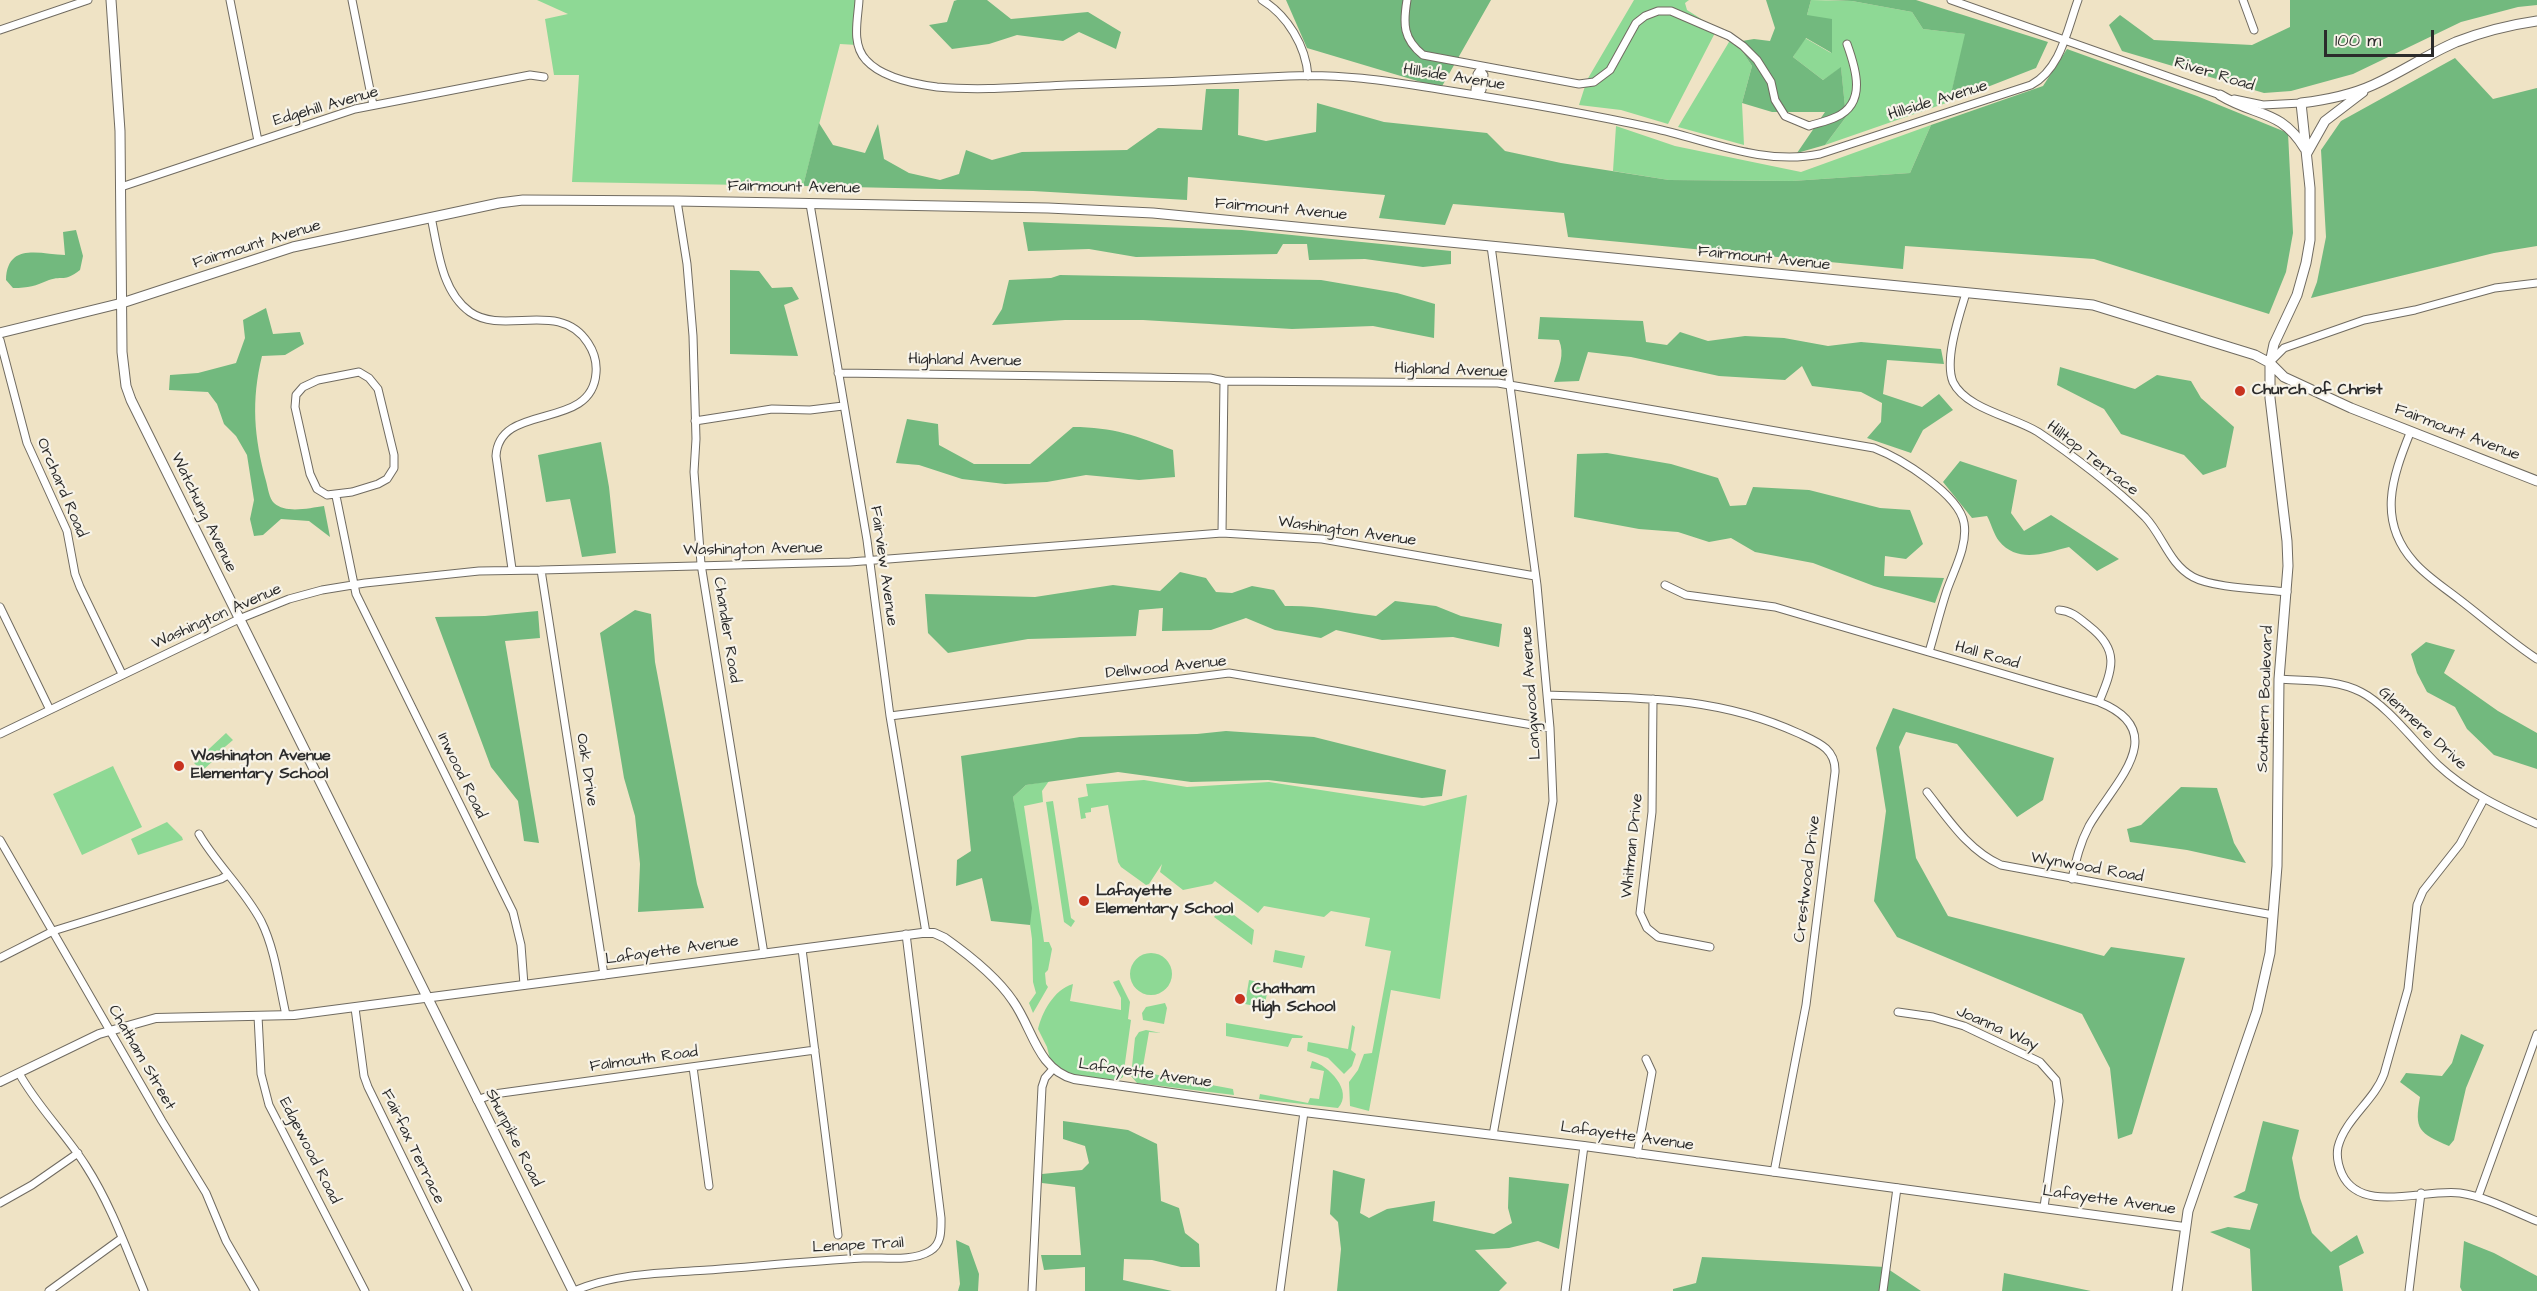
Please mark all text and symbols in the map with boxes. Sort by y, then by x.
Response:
scale bar [2327,18,2436,56]
text: 100 m [2335,28,2381,53]
street label: River Road [2172,54,2256,96]
street label: Hillside Avenue [1402,60,1506,96]
street label: Hillside Avenue [1886,77,1990,125]
street label: Edgehill Avenue [271,83,381,131]
street label: Fairmount Avenue [727,177,861,199]
street label: Fairmount Avenue [1214,195,1348,225]
street label: Fairmount Avenue [191,216,323,274]
street label: Fairmount Avenue [1697,243,1831,275]
street label: Highland Avenue [908,350,1022,372]
street label: Highland Avenue [1394,359,1508,383]
place label: Church of Christ [2252,381,2383,401]
marker: Church of Christ [2233,384,2247,398]
street label: Fairmount Avenue [2392,400,2522,466]
street label: Hilltop Terrace [2042,417,2142,501]
street label: Orchard Road [31,435,91,541]
street label: Watchung Avenue [166,450,240,576]
street label: Fairview Avenue [865,505,901,627]
street label: Washington Avenue [1277,513,1417,551]
street label: Washington Avenue [683,539,823,561]
street label: Chandler Road [708,576,744,684]
street label: Washington Avenue [149,580,285,654]
street label: Southern Boulevard [2254,625,2278,773]
street label: Longwood Avenue [1518,626,1546,760]
street label: Hall Road [1953,638,2021,674]
street label: Dellwood Avenue [1105,652,1227,684]
street label: Glenmere Drive [2374,683,2470,775]
street label: Inwood Road [432,730,490,822]
street label: Oak Drive [571,732,601,808]
place label: Washington Avenue Elementary School [191,747,331,785]
marker: Washington Avenue Elementary School [172,759,186,773]
street label: Whitman Drive [1618,793,1648,899]
street label: Crestwood Drive [1791,815,1825,943]
street label: Wynwood Road [2029,849,2145,887]
place label: Lafayette Elementary School [1096,882,1233,920]
marker: Lafayette Elementary School [1077,894,1091,908]
street label: Lafayette Avenue [604,932,740,970]
place label: Chatham High School [1252,980,1336,1018]
marker: Chatham High School [1233,992,1247,1006]
street label: Chatham Street [103,1002,179,1114]
street label: Joanna Way [1953,1002,2041,1056]
street label: Falmouth Road [589,1043,699,1077]
street label: Lafayette Avenue [1077,1055,1213,1093]
street label: Shunpike Road [480,1086,546,1190]
street label: Fairfax Terrace [376,1087,448,1207]
street label: Edgewood Road [274,1095,344,1207]
street label: Lafayette Avenue [1559,1118,1695,1156]
street label: Lafayette Avenue [2041,1182,2177,1220]
street label: Lenape Trail [812,1234,904,1258]

